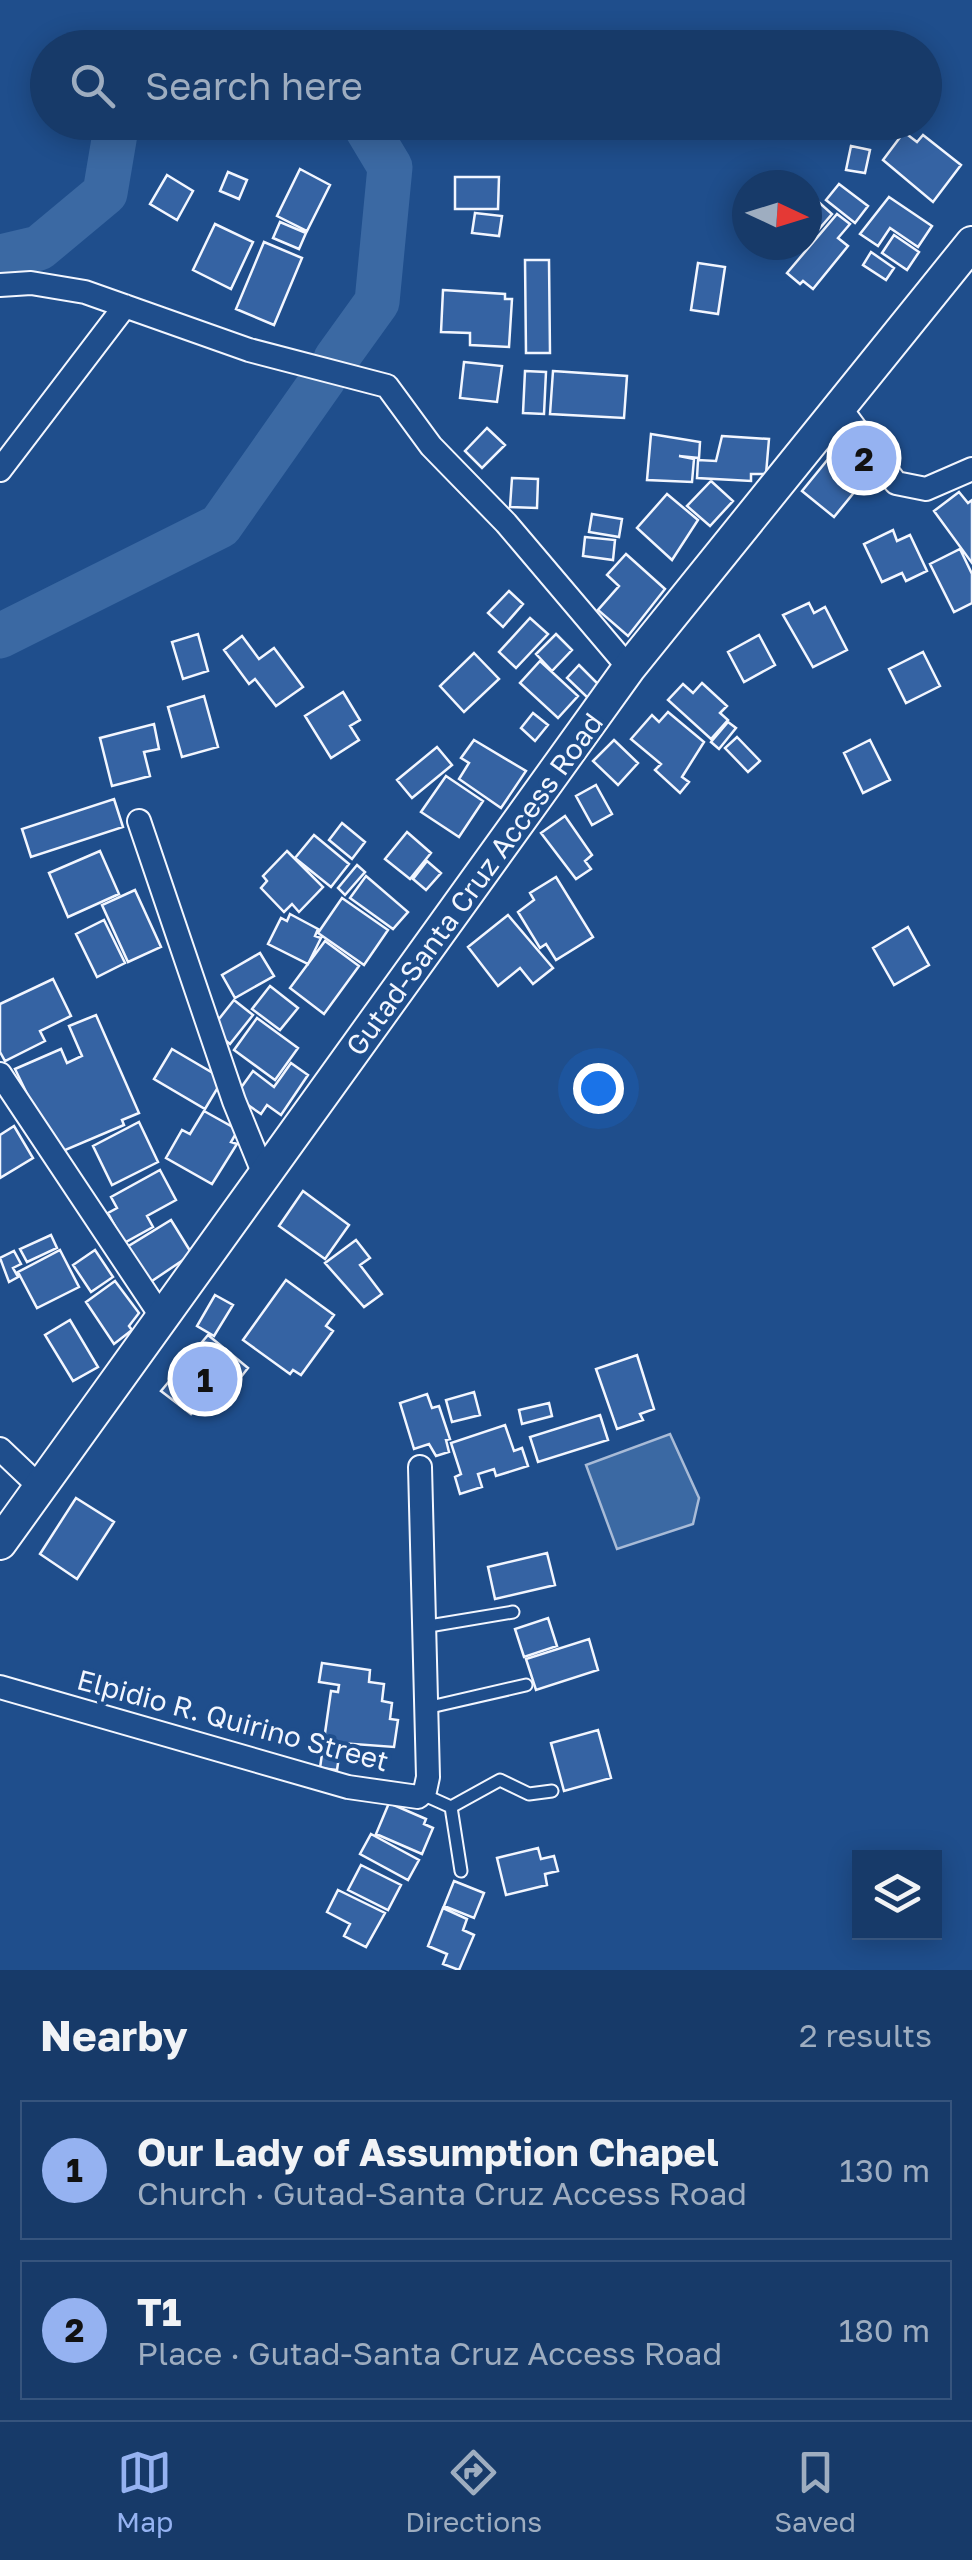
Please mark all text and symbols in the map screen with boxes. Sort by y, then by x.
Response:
search box [30,30,942,140]
icon: search [65,58,120,113]
text: Search here [145,63,363,108]
north arrow [732,170,822,260]
pin: 2 [832,420,896,496]
street label: Gutad-Santa Cruz Access Road [339,706,609,1062]
your location [573,1063,624,1114]
pin: 1 [172,1342,238,1416]
street label: Elpidio R. Quirino Street [74,1662,392,1778]
map controls [852,1850,942,1940]
button: layers [852,1850,942,1940]
text: Nearby [40,2010,188,2060]
text: 2 results [799,2016,932,2054]
text: Our Lady of Assumption Chapel [137,2129,719,2174]
text: 1 [66,2151,83,2189]
text: 130 m [840,2151,930,2189]
text: Church · Gutad-Santa Cruz Access Road [137,2174,747,2212]
text: T1 [137,2289,181,2334]
text: 2 [65,2311,84,2349]
text: 180 m [839,2311,930,2349]
text: Place · Gutad-Santa Cruz Access Road [137,2334,722,2372]
tab: Map [116,2445,173,2538]
tab: Directions [405,2445,542,2538]
tab: Saved [774,2445,856,2538]

